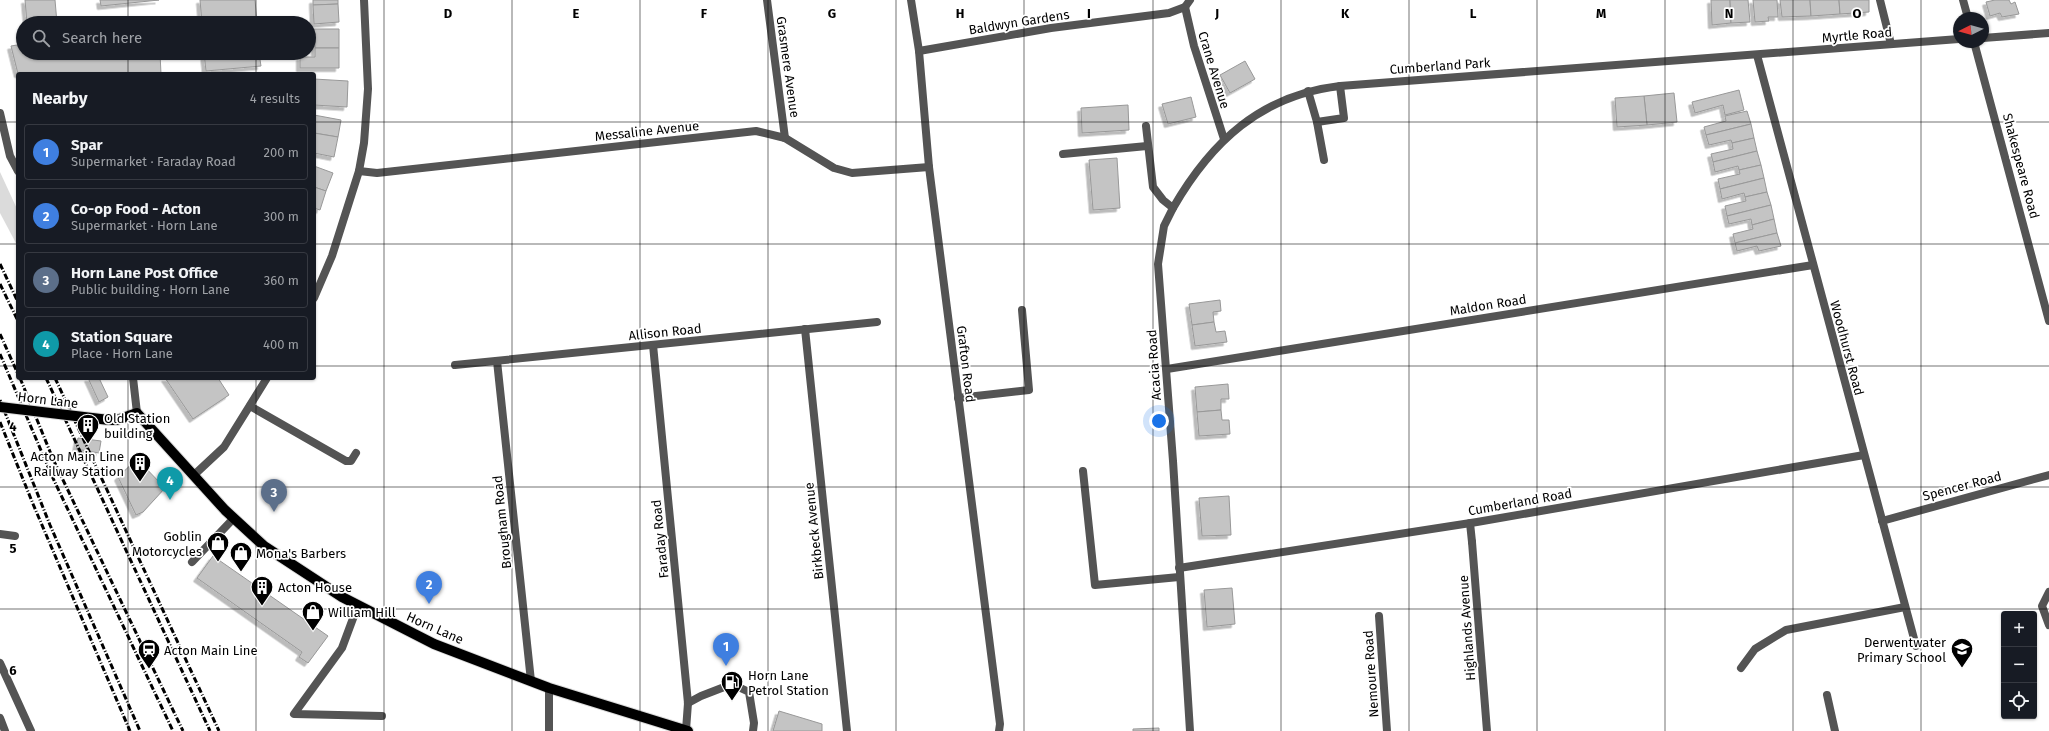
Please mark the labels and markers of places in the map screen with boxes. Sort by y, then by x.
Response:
place label: Old Station building [104,411,170,441]
building icon: Old Station building [75,412,101,445]
place label: Acton Main Line Railway Station [30,449,124,479]
building icon: Acton Main Line Railway Station [127,450,153,483]
pin: 4 [157,467,183,500]
pin: 3 [261,479,287,512]
place label: Goblin Motorcycles [132,529,202,559]
shop icon: Goblin Motorcycles [205,530,231,563]
shop icon: Mona's Barbers [228,540,254,573]
place label: Mona's Barbers [256,546,346,561]
pin: 2 [416,571,442,604]
building icon: Acton House [249,574,275,607]
place label: Acton House [278,580,352,595]
shop icon: William Hill [300,599,326,632]
place label: William Hill [328,605,396,620]
pin: 1 [713,633,739,666]
place label: Derwentwater Primary School [1857,635,1946,665]
school or university icon: Derwentwater Primary School [1949,636,1975,669]
station icon: Acton Main Line [136,637,162,670]
place label: Acton Main Line [164,643,258,658]
place label: Horn Lane Petrol Station [748,668,829,698]
fuel station icon: Horn Lane Petrol Station [719,669,745,702]

